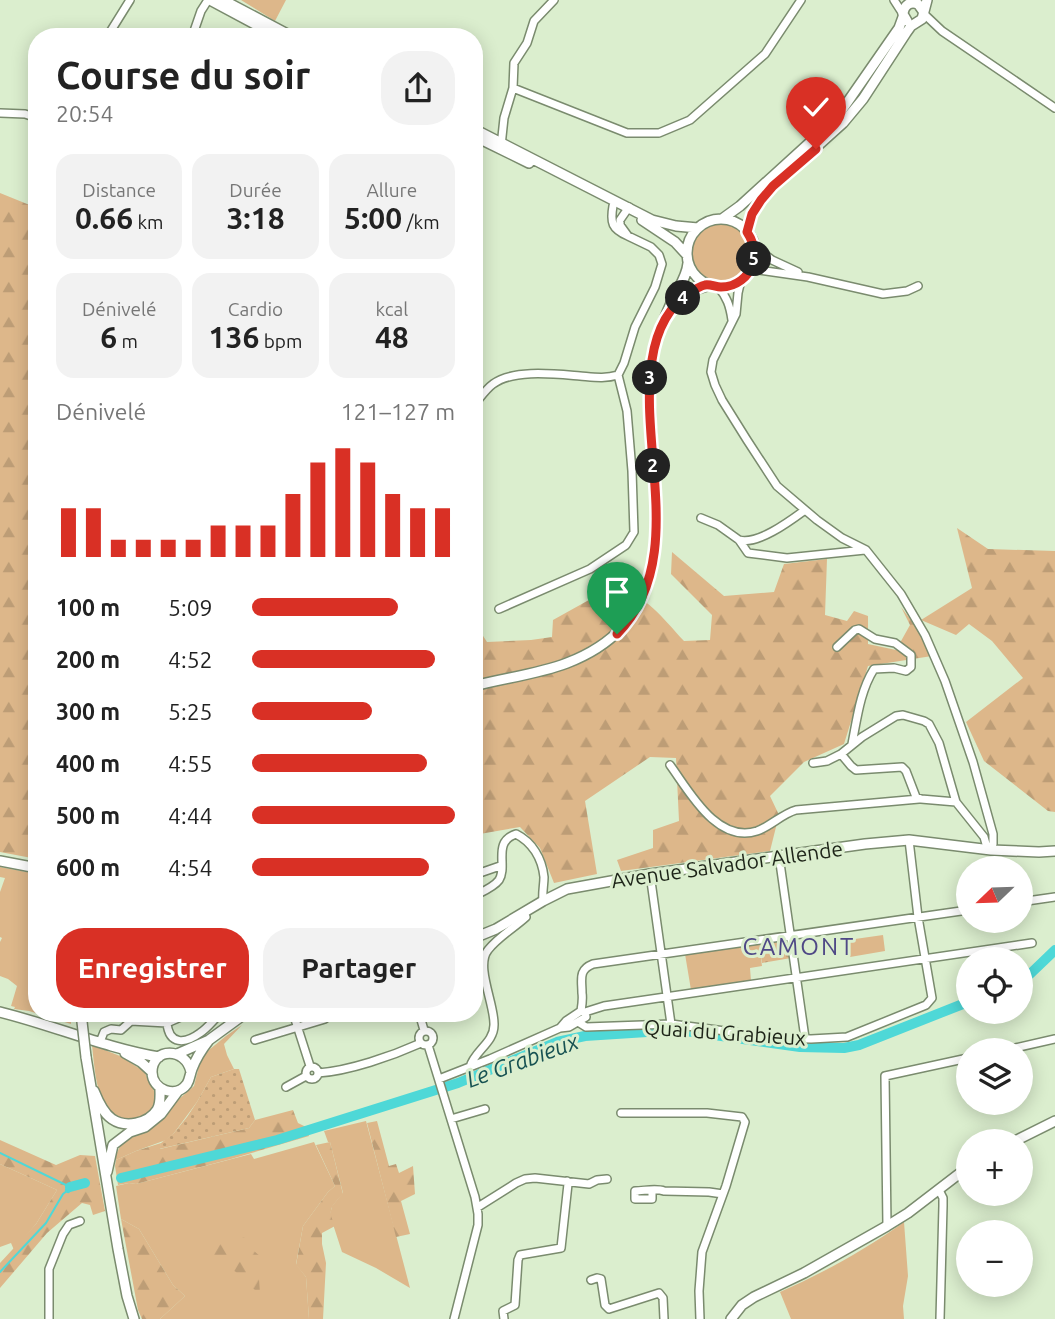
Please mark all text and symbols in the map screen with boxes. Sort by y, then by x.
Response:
button: share [381,51,455,125]
text: Course du soir [56,54,310,96]
pin [786,77,846,149]
icon: check [797,88,835,126]
text: 20:54 [56,101,114,126]
text: Distance [82,179,156,201]
text: Durée [229,179,282,201]
text: Allure [366,179,417,201]
text: 0.66 [75,201,133,235]
text: 3:18 [226,201,285,235]
text: 5:00 [344,201,402,235]
text: km [133,211,163,233]
text: /km [402,211,440,233]
pin: 5 [736,242,772,276]
text: 5 [748,247,759,269]
pin: 4 [666,280,700,316]
text: 4 [677,286,688,308]
text: Dénivelé [82,298,156,320]
text: Cardio [228,298,283,320]
text: kcal [375,298,408,320]
text: 6 [100,320,117,354]
text: 136 [209,320,259,354]
text: 48 [375,320,409,354]
text: m [117,330,138,352]
text: bpm [259,330,302,352]
pin: 3 [632,360,668,396]
text: 3 [644,366,655,388]
text: Dénivelé [56,399,146,424]
text: 121–127 m [341,399,455,424]
pin: 2 [636,448,670,484]
text: 2 [647,454,658,476]
pin [587,562,647,634]
icon: arrive [598,573,636,611]
text: 100 m [56,595,120,620]
text: 5:09 [168,595,213,620]
text: 200 m [56,647,120,672]
text: 4:52 [168,647,213,672]
text: 300 m [56,699,120,724]
text: 5:25 [168,699,213,724]
text: 400 m [56,751,120,776]
text: 4:55 [168,751,213,776]
text: 500 m [56,803,120,828]
text: 4:44 [168,803,213,828]
street label: Avenue Salvador Allende [610,836,844,892]
text: 600 m [56,855,120,880]
text: 4:54 [168,855,213,880]
north arrow [956,856,1032,933]
map controls [956,856,1033,1297]
button: Enregistrer [56,928,249,1008]
button: Partager [263,928,455,1008]
district label: CAMONT [743,933,855,960]
button: locate [956,947,1033,1024]
street label: Quai du Grabieux [643,1014,807,1050]
water label: Le Grabieux [463,1028,582,1092]
button: layers [956,1038,1033,1115]
button: + [956,1129,1033,1206]
button: − [956,1220,1033,1297]

